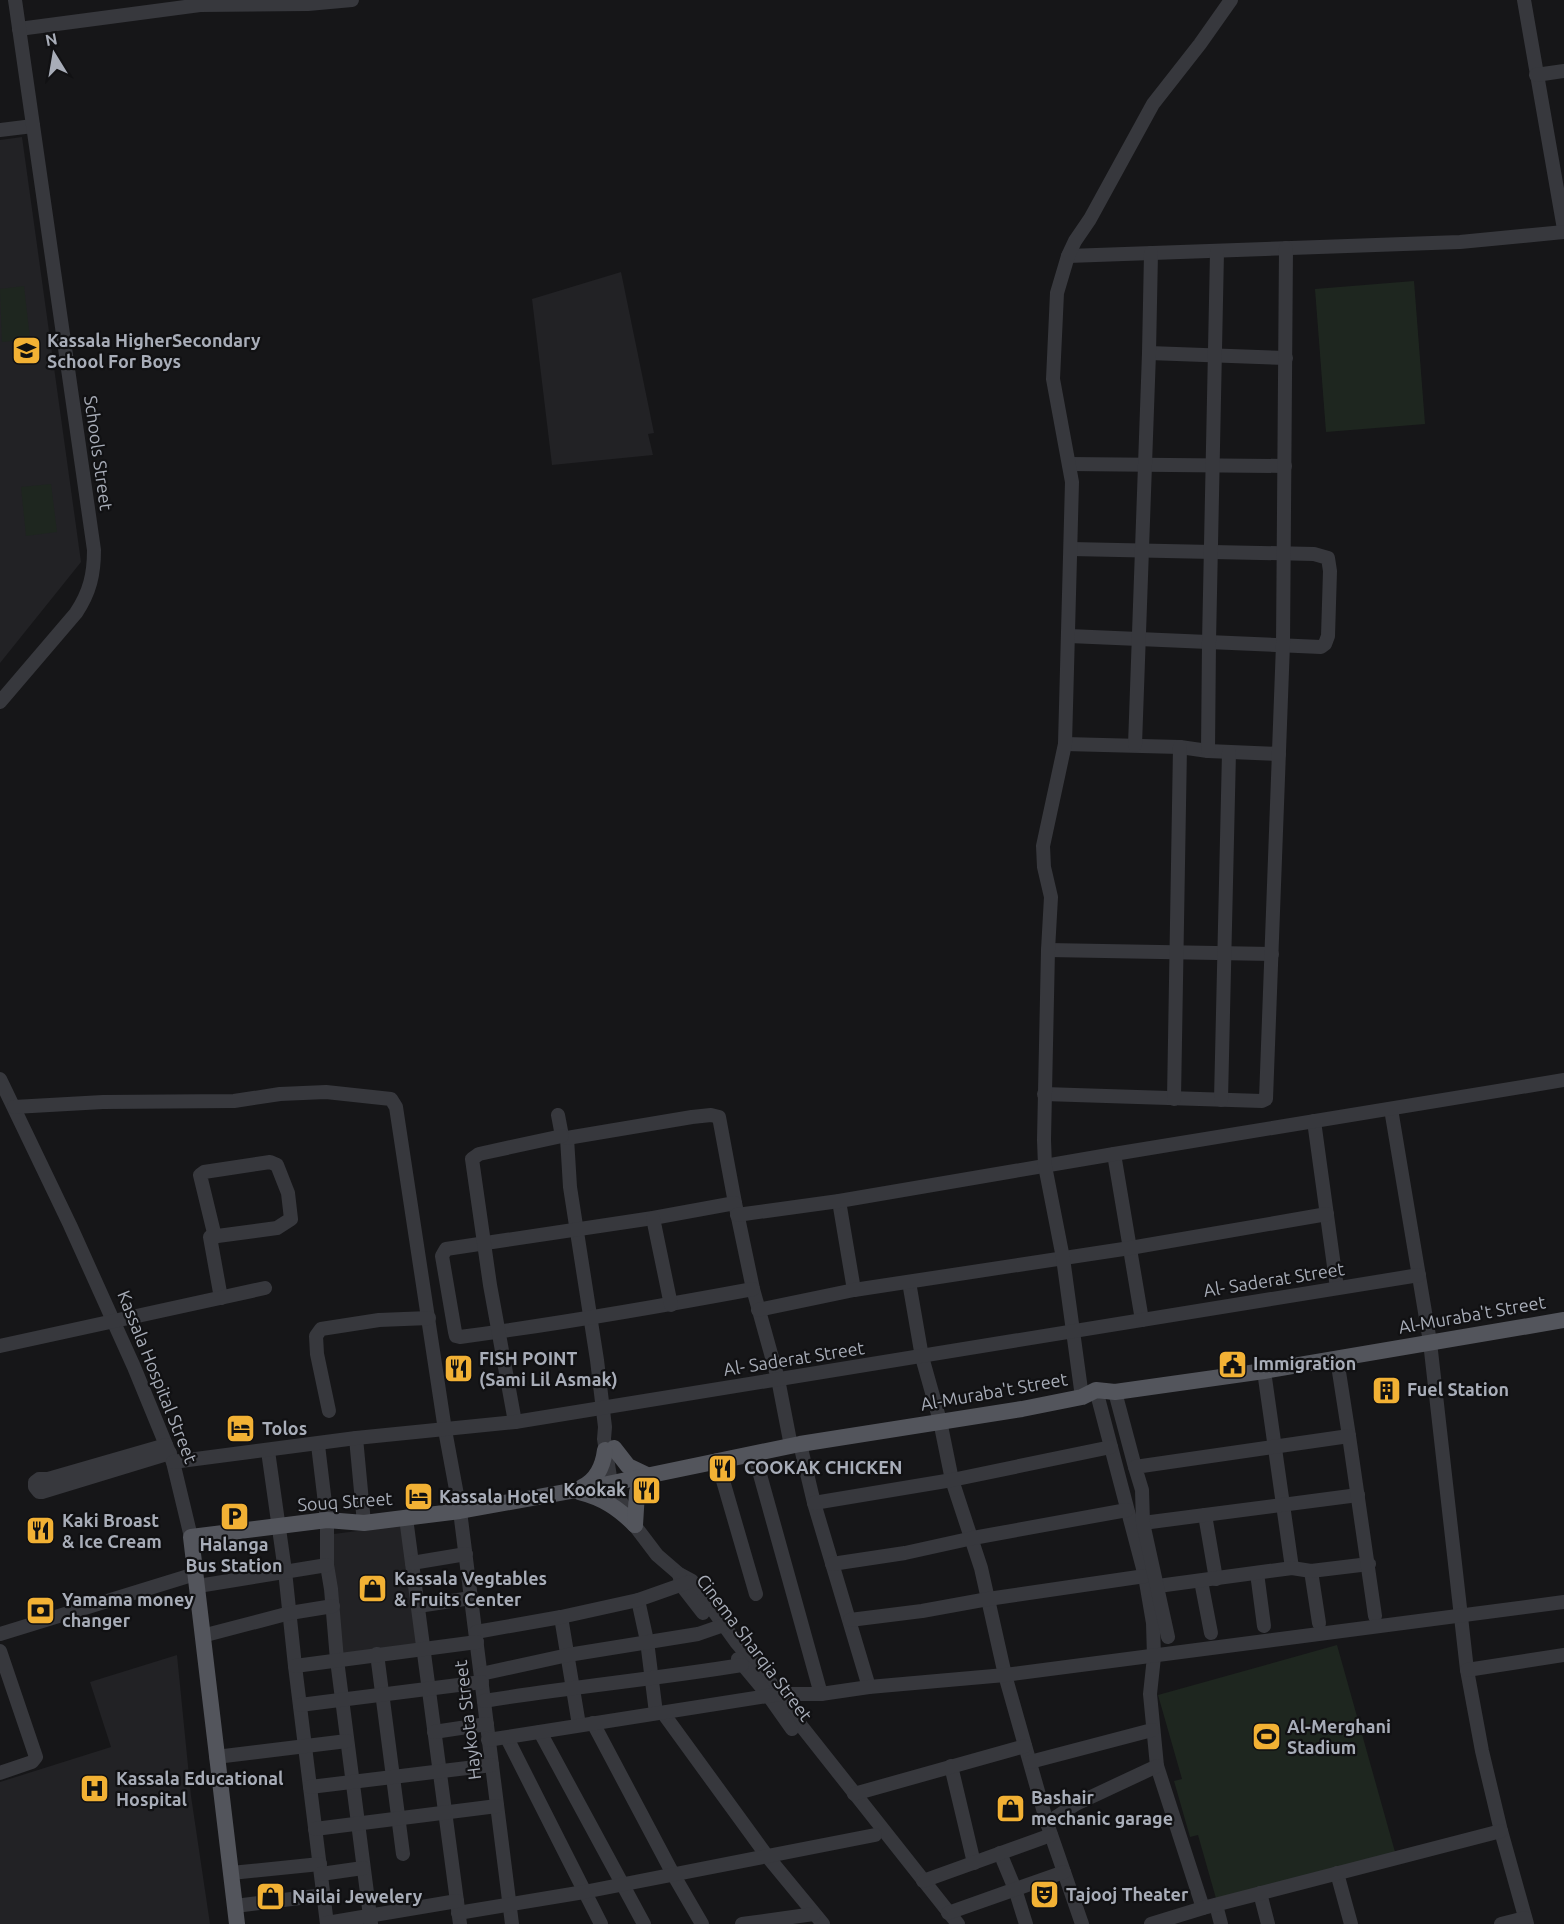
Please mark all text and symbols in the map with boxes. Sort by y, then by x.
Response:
north arrow [24,24,84,84]
text: N [44,29,59,49]
place label: Kassala HigherSecondary School For Boys [47,330,261,371]
school or university icon: Kassala HigherSecondary School For Boys [10,335,42,367]
street label: Schools Street [81,394,117,512]
street label: Al- Saderat Street [1202,1258,1346,1300]
street label: Kassala Hospital Street [114,1287,202,1466]
street label: Al-Muraba't Street [1397,1291,1547,1337]
street label: Al- Saderat Street [722,1337,866,1379]
place label: FISH POINT (Sami Lil Asmak) [479,1348,618,1390]
public building icon: Immigration [1216,1348,1248,1380]
restaurant icon: FISH POINT (Sami Lil Asmak) [442,1353,474,1385]
place label: Immigration [1253,1353,1356,1373]
street label: Al-Muraba't Street [919,1368,1069,1414]
building icon: Fuel Station [1370,1374,1402,1406]
place label: Fuel Station [1407,1379,1509,1399]
hotel icon: Tolos [225,1413,257,1445]
place label: Tolos [262,1418,307,1438]
restaurant icon: COOKAK CHICKEN [707,1452,739,1484]
place label: COOKAK CHICKEN [744,1457,902,1477]
restaurant icon: Kookak [631,1474,663,1506]
place label: Kookak [563,1479,626,1499]
hotel icon: Kassala Hotel [402,1481,434,1513]
place label: Kassala Hotel [439,1486,555,1506]
street label: Souq Street [297,1488,393,1514]
parking icon: Halanga Bus Station [218,1500,250,1532]
place label: Kaki Broast & Ice Cream [62,1510,162,1551]
restaurant icon: Kaki Broast & Ice Cream [25,1515,57,1547]
place label: Halanga Bus Station [186,1534,282,1575]
place label: Kassala Vegtables & Fruits Center [394,1568,547,1609]
street label: Cinema Sharqia Street [693,1570,817,1725]
shop icon: Kassala Vegtables & Fruits Center [357,1573,389,1605]
place label: Yamama money changer [62,1589,194,1630]
bank icon: Yamama money changer [25,1594,57,1626]
street label: Haykota Street [450,1659,484,1781]
place label: Al-Merghani Stadium [1287,1716,1391,1757]
sports icon: Al-Merghani Stadium [1250,1721,1282,1753]
place label: Kassala Educational Hospital [116,1768,284,1809]
hospital icon: Kassala Educational Hospital [79,1773,111,1805]
place label: Bashair mechanic garage [1031,1787,1173,1828]
shop icon: Bashair mechanic garage [994,1792,1026,1824]
theatre icon: Tajooj Theater [1029,1879,1061,1911]
shop icon: Nailai Jewelery [255,1881,287,1913]
place label: Tajooj Theater [1066,1884,1189,1904]
place label: Nailai Jewelery [292,1886,423,1906]

